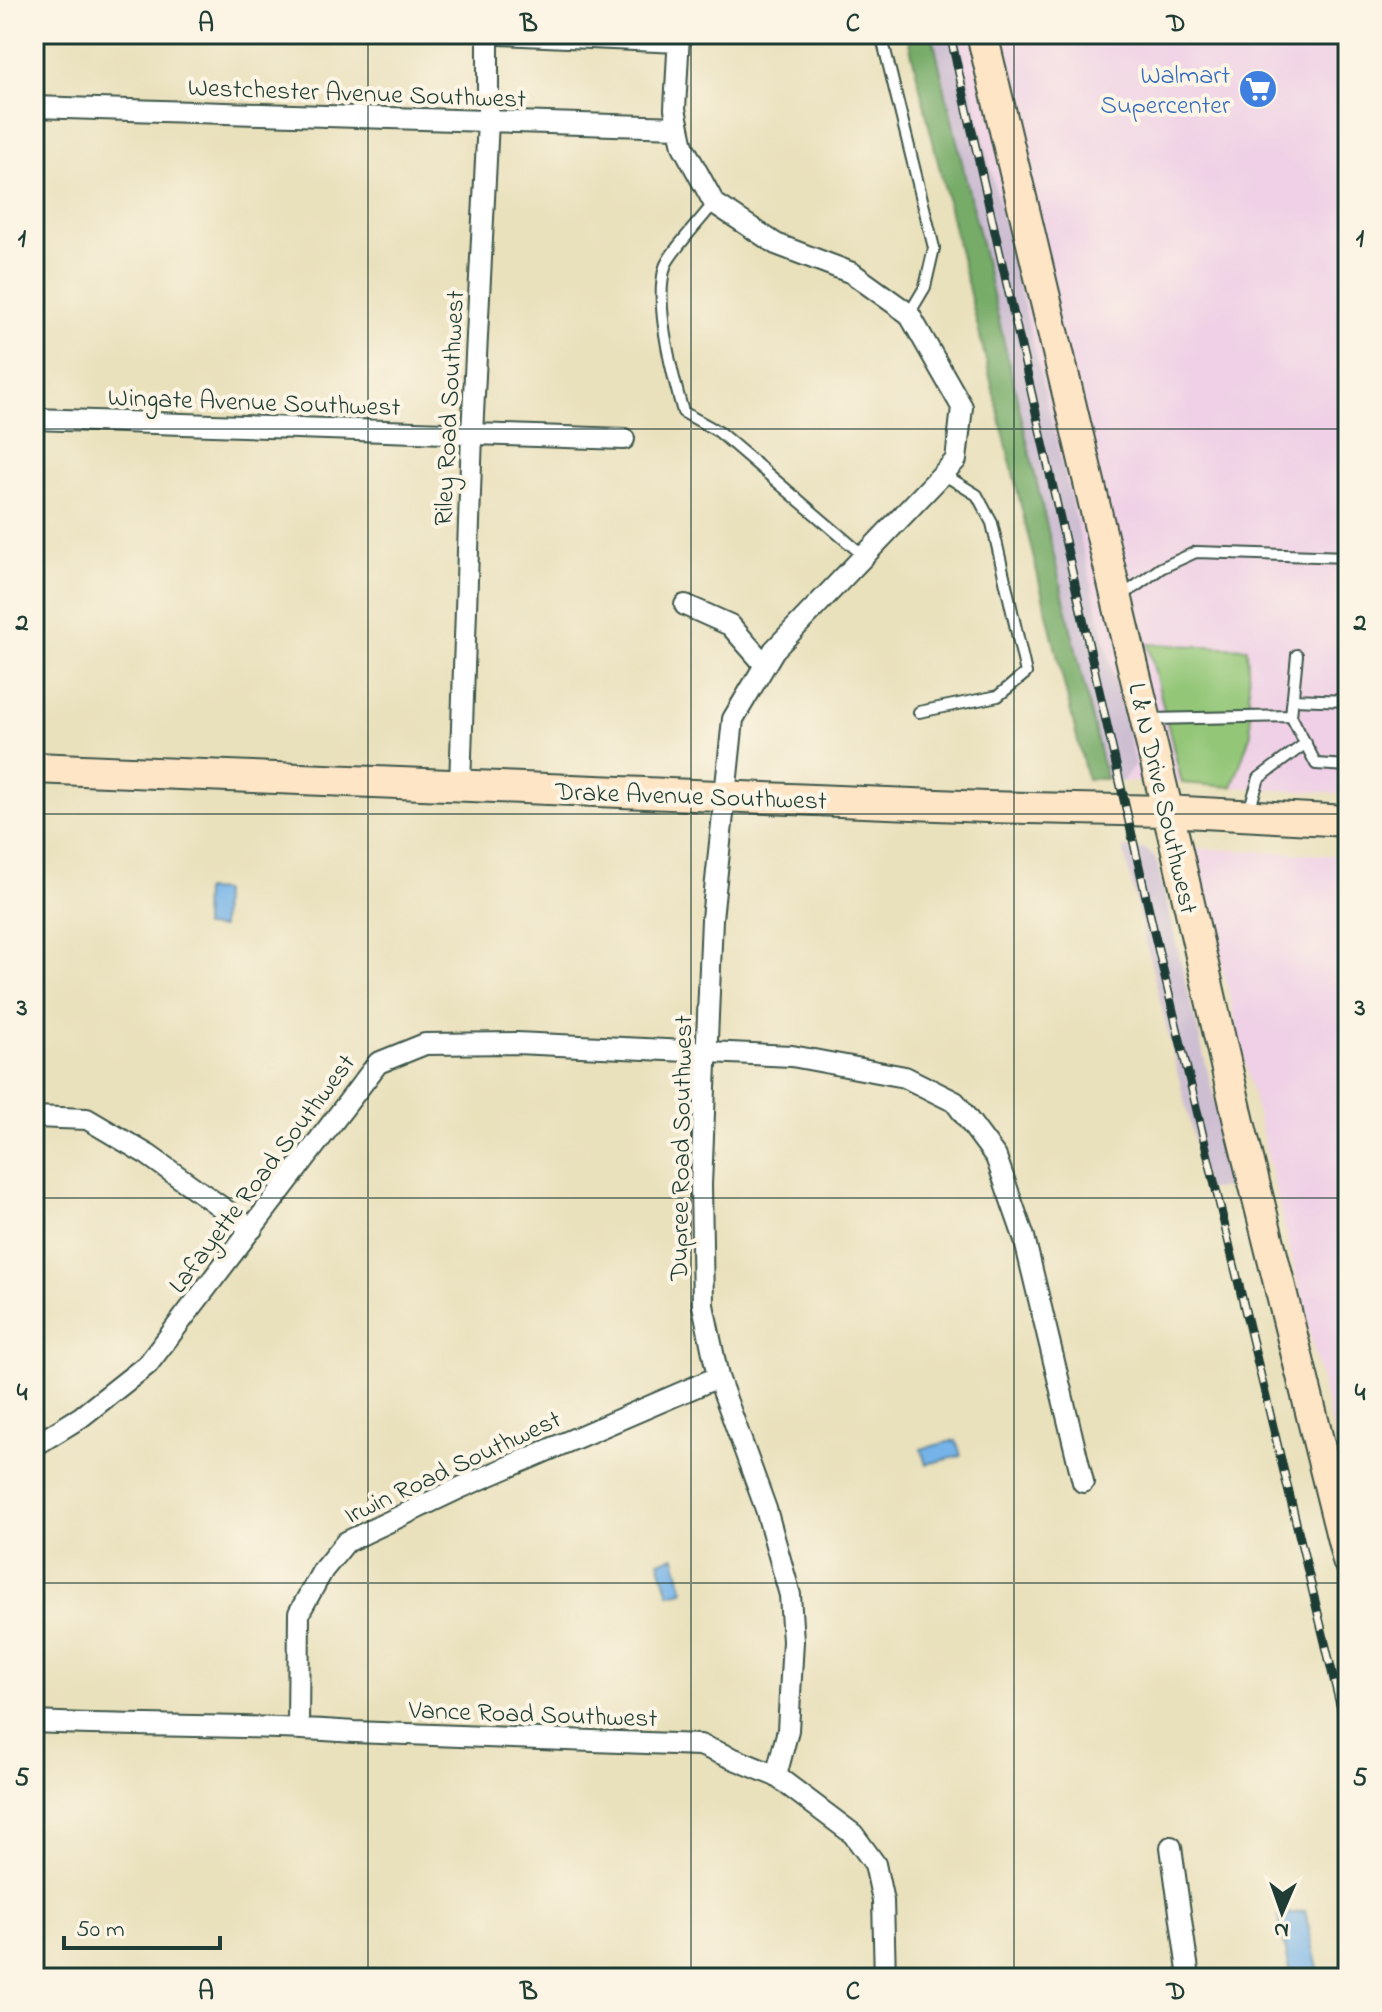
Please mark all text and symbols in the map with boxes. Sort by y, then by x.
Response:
text: A [198,6,214,44]
text: B [519,6,538,44]
text: C [846,6,860,44]
text: D [1165,6,1186,44]
place label: Walmart Supercenter [1100,58,1231,126]
supermarket icon: Walmart Supercenter [1237,68,1279,110]
street label: Westchester Avenue Southwest [187,70,527,120]
text: 1 [18,221,27,259]
text: 1 [1356,221,1365,259]
street label: Riley Road Southwest [426,289,476,527]
street label: Wingate Avenue Southwest [107,380,401,428]
text: 2 [15,605,29,643]
text: 2 [1353,605,1367,643]
street label: L & N Drive Southwest [1116,679,1206,918]
street label: Drake Avenue Southwest [553,774,828,822]
text: 3 [16,990,28,1028]
text: 3 [1354,990,1366,1028]
street label: Dupree Road Southwest [662,1015,704,1282]
street label: Lafayette Road Southwest [161,1047,366,1303]
text: 4 [17,1375,28,1413]
text: 4 [1355,1375,1366,1413]
street label: Irwin Road Southwest [339,1402,568,1536]
street label: Vance Road Southwest [407,1693,658,1739]
text: 5 [15,1760,30,1798]
text: 5 [1353,1760,1368,1798]
north arrow [1242,1872,1322,1952]
scale bar [64,1900,220,1950]
text: 50 m [76,1913,125,1948]
text: N [1273,1913,1289,1945]
text: A [198,1974,214,2012]
text: B [519,1974,538,2012]
text: C [846,1974,860,2012]
text: D [1165,1974,1186,2012]

